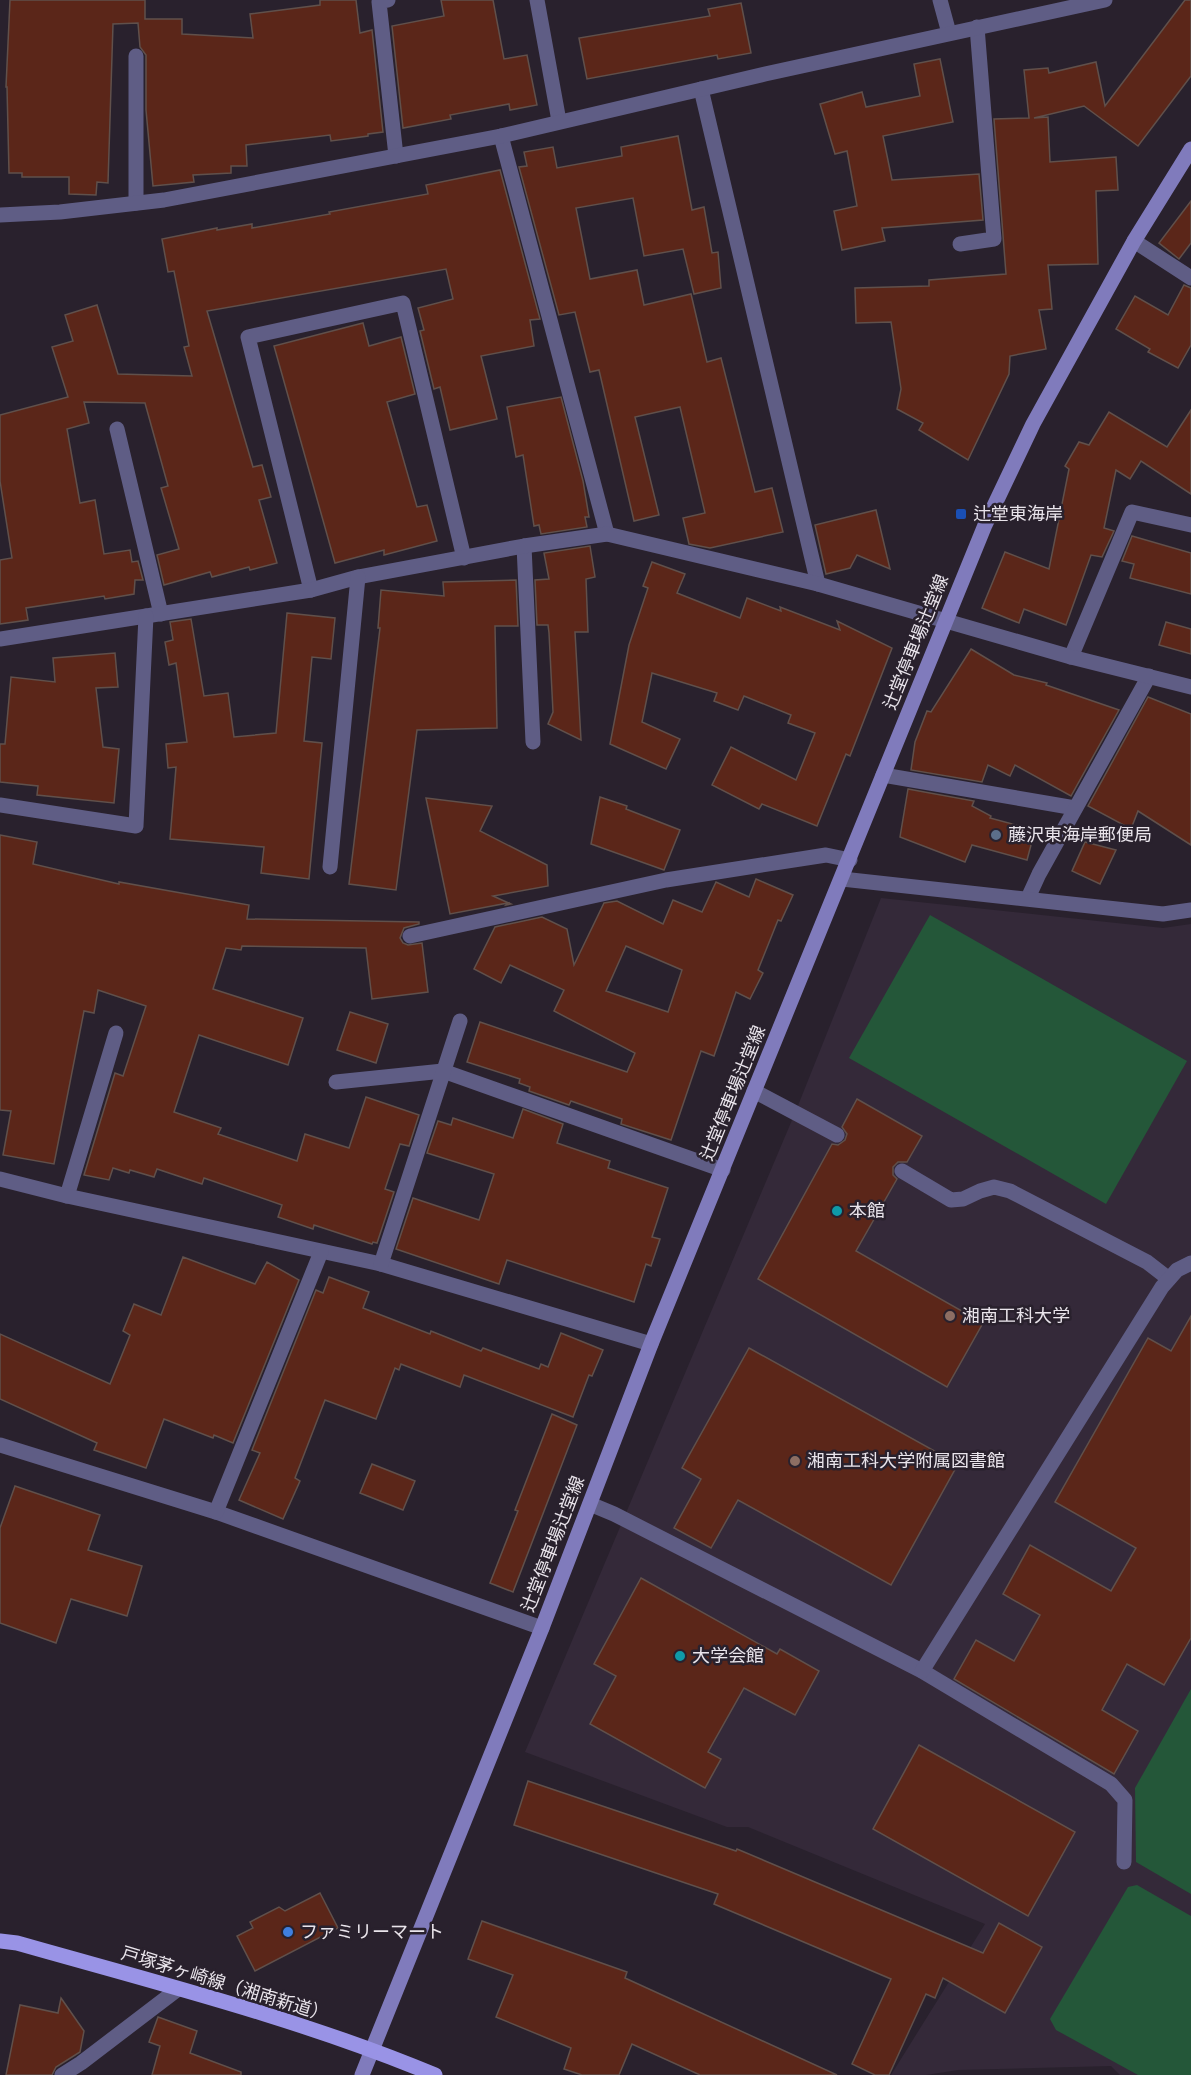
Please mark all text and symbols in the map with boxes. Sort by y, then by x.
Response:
place label: 辻堂東海岸 [973,502,1063,525]
marker: 辻堂東海岸 [954,507,968,521]
street label: 辻堂停車場辻堂線 [878,571,953,713]
place label: 藤沢東海岸郵便局 [1008,823,1152,846]
marker: 藤沢東海岸郵便局 [989,828,1003,842]
street label: 辻堂停車場辻堂線 [695,1022,770,1164]
place label: 本館 [849,1199,885,1222]
marker: 本館 [830,1204,844,1218]
place label: 湘南工科大学 [962,1304,1070,1327]
marker: 湘南工科大学 [943,1309,957,1323]
place label: 湘南⼯科⼤学附属図書館 [807,1449,1005,1472]
marker: 湘南⼯科⼤学附属図書館 [788,1454,802,1468]
street label: 辻堂停車場辻堂線 [516,1472,589,1615]
place label: 大学会館 [692,1644,764,1667]
marker: 大学会館 [673,1649,687,1663]
place label: ファミリーマート [300,1920,444,1943]
marker: ファミリーマート [281,1925,295,1939]
street label: 戸塚茅ヶ崎線（湘南新道） [119,1941,332,2026]

